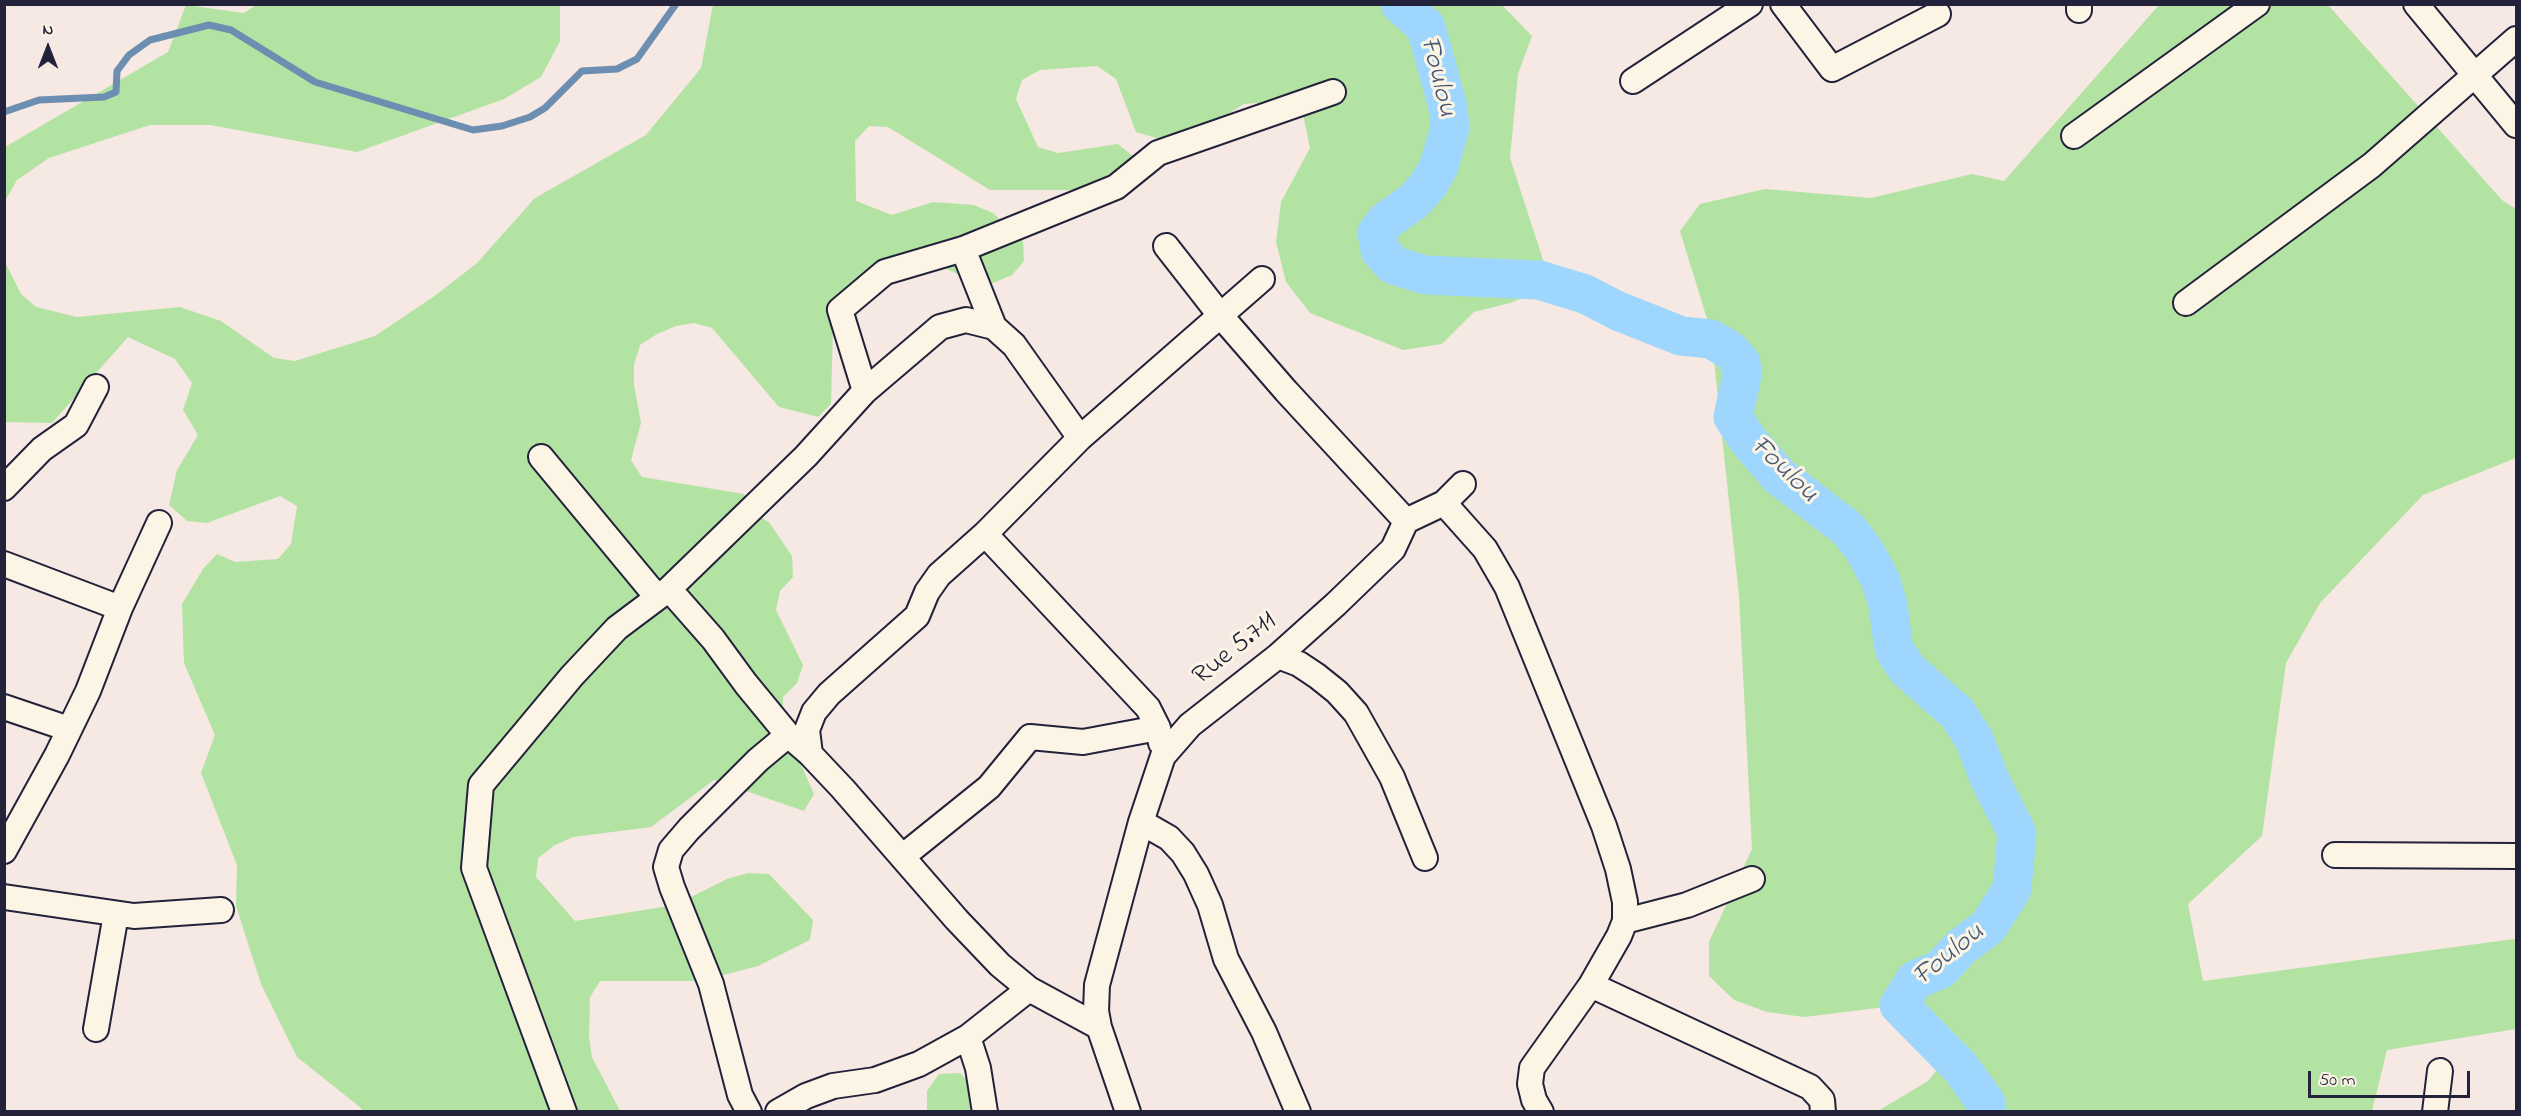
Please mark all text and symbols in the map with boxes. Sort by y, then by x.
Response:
north arrow [18,18,78,78]
text: N [43,18,53,42]
water label: Foulou [1410,33,1462,121]
water label: Foulou [1742,431,1824,511]
street label: Rue 5.711 [1188,606,1284,694]
water label: Foulou [1908,917,1992,995]
scale bar [2311,1059,2473,1097]
text: 50 m [2319,1068,2356,1094]

